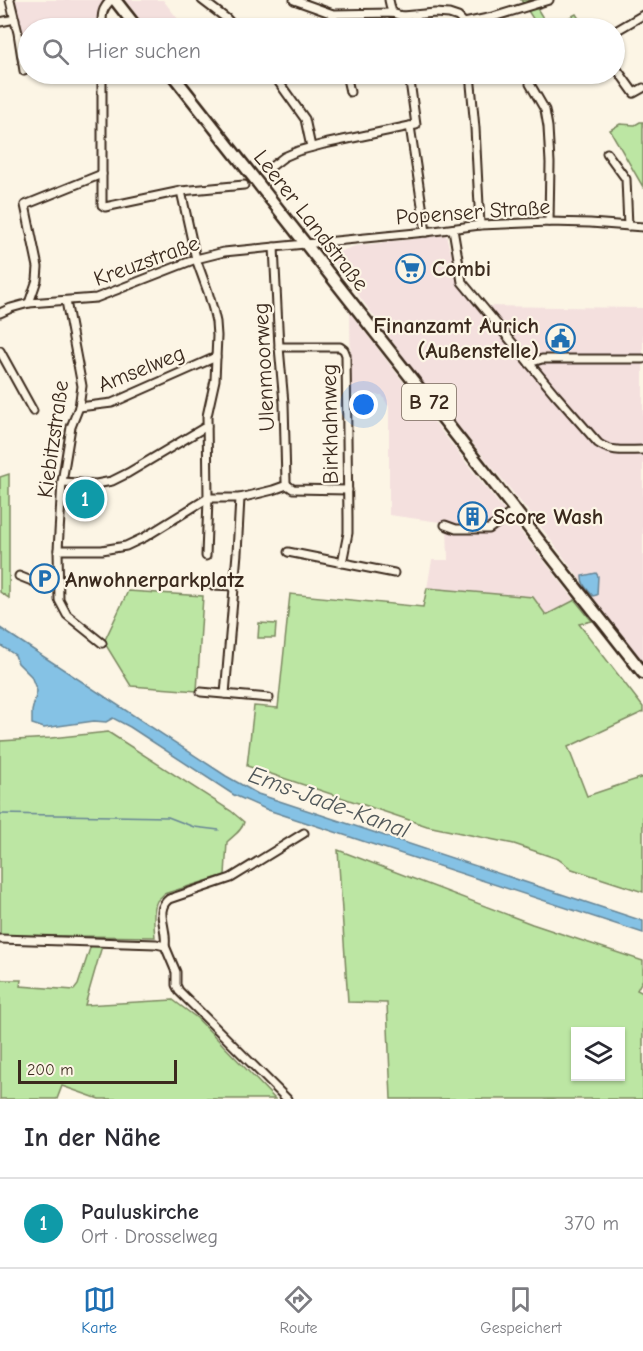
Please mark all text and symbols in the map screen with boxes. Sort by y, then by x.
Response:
search box [18,18,625,84]
icon: search [39,35,72,68]
text: Hier suchen [87,38,201,64]
street label: Leerer Landstraße [248,145,374,296]
street label: Popenser Straße [395,194,551,230]
street label: Kreuzstraße [90,230,203,292]
supermarket icon: Combi [395,252,427,284]
place label: Combi [432,256,491,282]
street label: Ulenmoorweg [248,302,280,432]
place label: Finanzamt Aurich (Außenstelle) [373,313,539,364]
public building icon: Finanzamt Aurich (Außenstelle) [544,322,576,354]
street label: Amselweg [94,340,189,398]
street label: Birkhahnweg [316,363,344,484]
street label: Kiebitzstraße [32,379,74,500]
road number: B 72 [402,384,456,420]
your location [349,390,378,419]
pin: 1 [66,476,104,522]
building icon: Score Wash [456,500,488,532]
place label: Score Wash [493,504,603,530]
parking icon: Anwohnerparkplatz [28,563,60,595]
place label: Anwohnerparkplatz [65,567,245,593]
water label: Ems-Jade-Kanal [245,760,414,844]
map controls [571,1027,625,1081]
button: layers [571,1027,625,1081]
scale bar [18,1057,177,1084]
text: 200 m [27,1061,73,1079]
text: In der Nähe [24,1123,161,1153]
text: Pauluskirche [81,1199,199,1225]
text: 1 [40,1212,47,1235]
text: 370 m [564,1212,619,1235]
text: Ort · Drosselweg [81,1225,218,1248]
tab: Karte [81,1283,117,1337]
tab: Route [280,1283,318,1337]
tab: Gespeichert [480,1283,562,1337]

